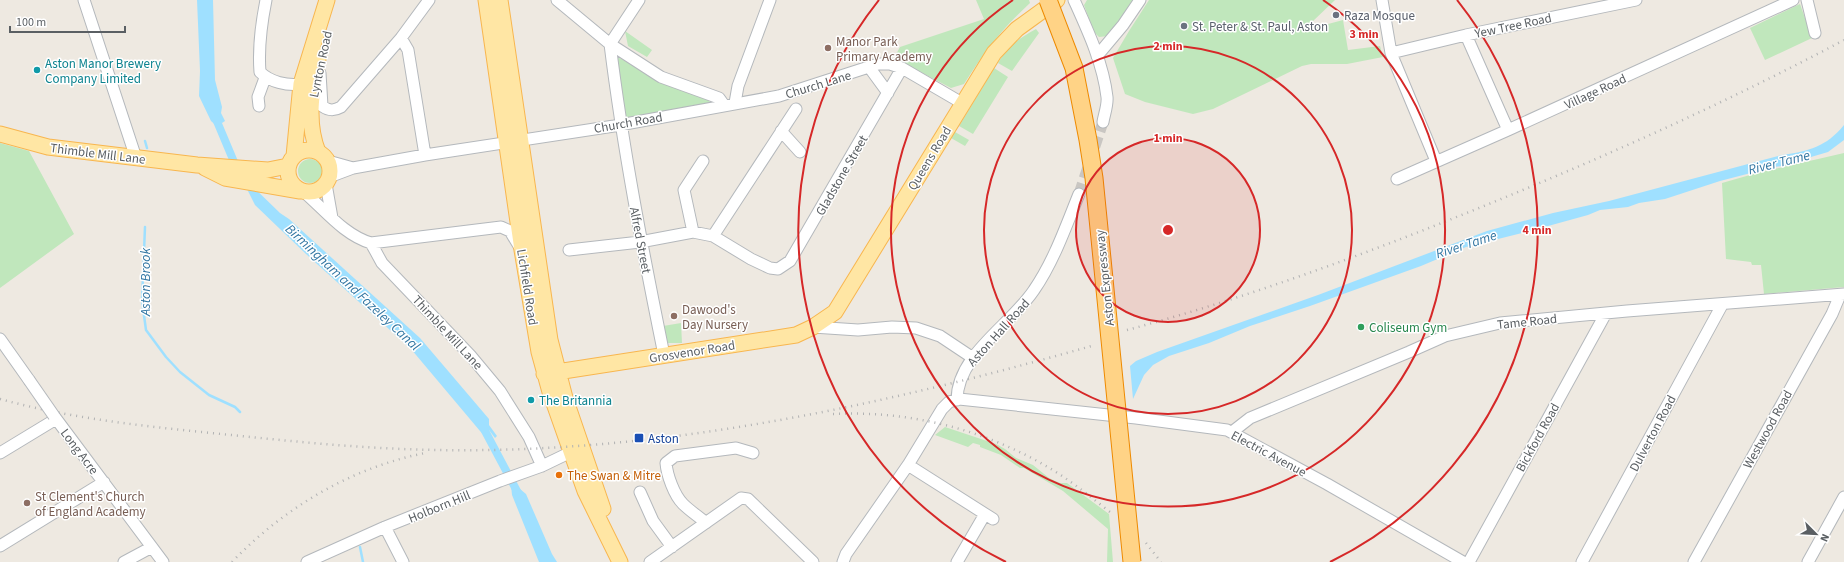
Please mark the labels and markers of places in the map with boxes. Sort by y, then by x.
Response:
place label: Raza Mosque [1344,7,1415,25]
marker: Raza Mosque [1331,10,1341,20]
place label: St. Peter & St. Paul, Aston [1192,18,1328,36]
marker: St. Peter & St. Paul, Aston [1179,21,1189,31]
place label: Manor Park Primary Academy [836,33,932,66]
marker: Manor Park Primary Academy [823,43,833,53]
place label: Aston Manor Brewery Company Limited [45,55,161,88]
marker: Aston Manor Brewery Company Limited [32,65,42,75]
centre of rings [1161,223,1175,237]
place label: Dawood's Day Nursery [682,301,748,334]
marker: Dawood's Day Nursery [669,311,679,321]
place label: Coliseum Gym [1369,319,1447,337]
marker: Coliseum Gym [1356,322,1366,332]
place label: The Britannia [539,392,612,410]
marker: The Britannia [526,395,536,405]
place label: Aston [648,430,679,448]
marker: Aston [633,432,645,444]
place label: The Swan & Mitre [567,467,661,485]
marker: The Swan & Mitre [554,470,564,480]
place label: St Clement's Church of England Academy [35,488,146,521]
marker: St Clement's Church of England Academy [22,498,32,508]

